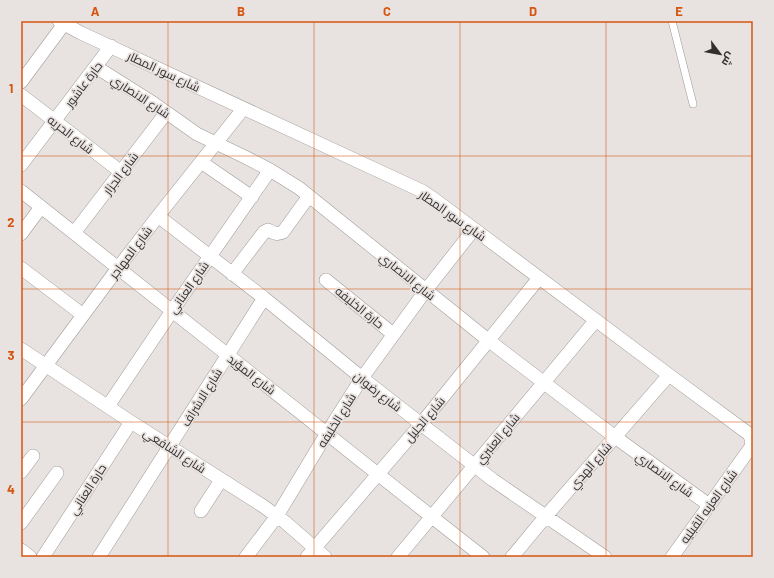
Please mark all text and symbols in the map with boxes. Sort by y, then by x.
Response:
text: A [91,3,100,19]
text: B [237,3,245,19]
text: C [383,3,391,19]
text: D [529,3,537,19]
text: E [675,3,683,19]
north arrow [700,34,740,74]
street label: شارع سور المطار [124,48,203,96]
text: ش [719,50,738,69]
street label: حارة عاشور [61,58,105,111]
street label: شارع الانصاري [107,72,173,124]
text: 1 [9,80,13,96]
street label: شارع الحريه [44,112,97,158]
street label: شارع الجزار [99,149,142,199]
street label: شارع سور المطار [415,186,489,245]
text: 2 [7,214,15,230]
street label: شارع المهاجر [105,223,156,283]
street label: شارع الانصاري [375,249,439,306]
street label: شارع العناني [165,258,214,318]
street label: حارة الخليفه [332,283,387,332]
text: 3 [7,347,15,363]
street label: شارع المؤيد [224,351,279,399]
street label: شارع الاشراف [178,365,226,430]
street label: شارع رضوان [350,368,405,416]
street label: شارع الخليفه [314,390,360,451]
street label: شارع الجليل [401,393,449,446]
street label: شارع العنبري [472,410,525,469]
street label: شارع الشافعي [139,425,209,479]
street label: شارع الهدي [566,439,617,494]
street label: شارع الانصاري [631,448,696,503]
street label: حارة العناني [65,461,112,519]
street label: شارع العزبه القبليه [677,466,741,547]
text: 4 [7,481,15,497]

